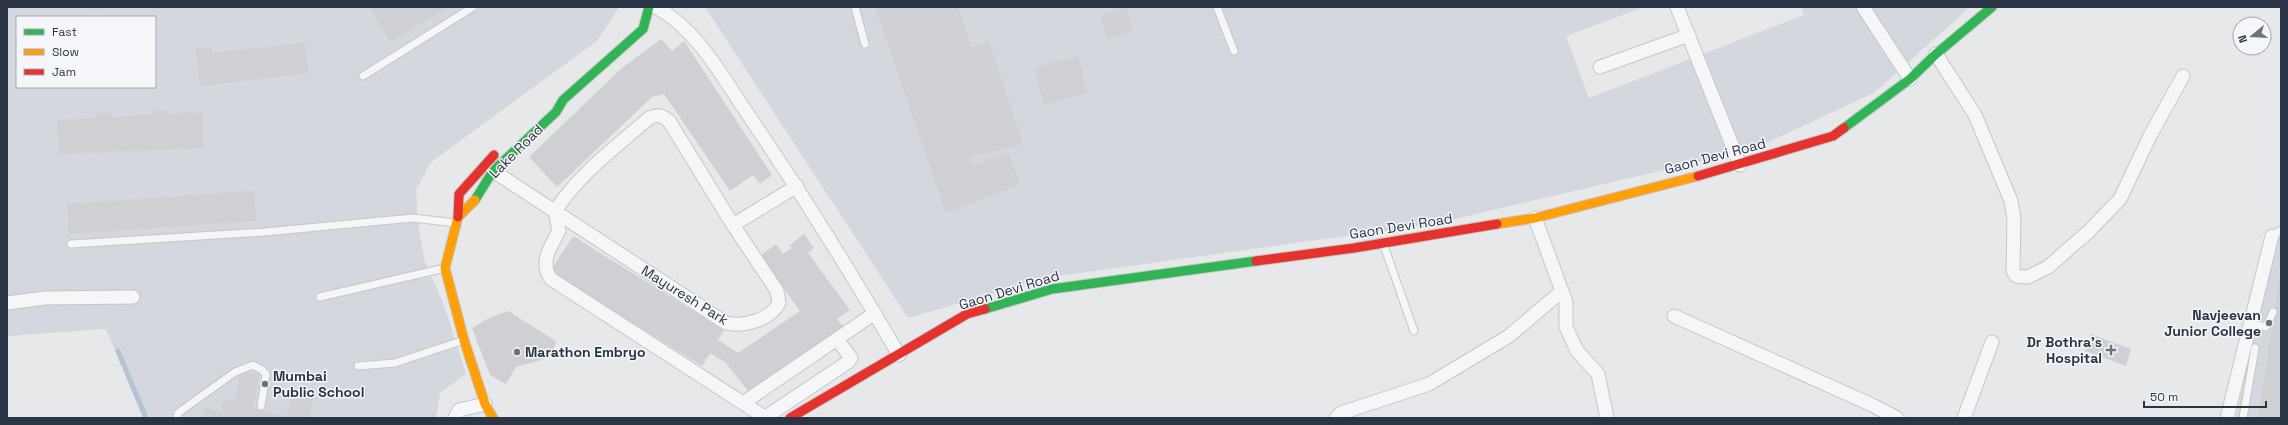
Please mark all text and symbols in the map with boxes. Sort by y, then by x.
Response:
legend [16,16,156,88]
north arrow [2232,16,2272,56]
text: Fast [52,24,77,40]
text: N [2235,33,2250,45]
text: Slow [52,44,79,60]
text: Jam [52,64,76,80]
street label: Lake Road [485,120,547,182]
street label: Gaon Devi Road [1662,134,1768,178]
street label: Gaon Devi Road [1348,209,1454,243]
street label: Mayuresh Park [638,261,732,329]
street label: Gaon Devi Road [957,266,1061,314]
place label: Navjeevan Junior College [2164,306,2261,340]
marker: Navjeevan Junior College [2264,318,2274,328]
place label: Dr Bothra's Hospital [2026,333,2102,367]
place label: Marathon Embryo [525,343,646,361]
marker: Dr Bothra's Hospital [2105,344,2117,356]
marker: Marathon Embryo [512,347,522,357]
place label: Mumbai Public School [273,367,364,401]
marker: Mumbai Public School [260,379,270,389]
scale bar [2144,383,2266,409]
text: 50 m [2150,389,2178,405]

